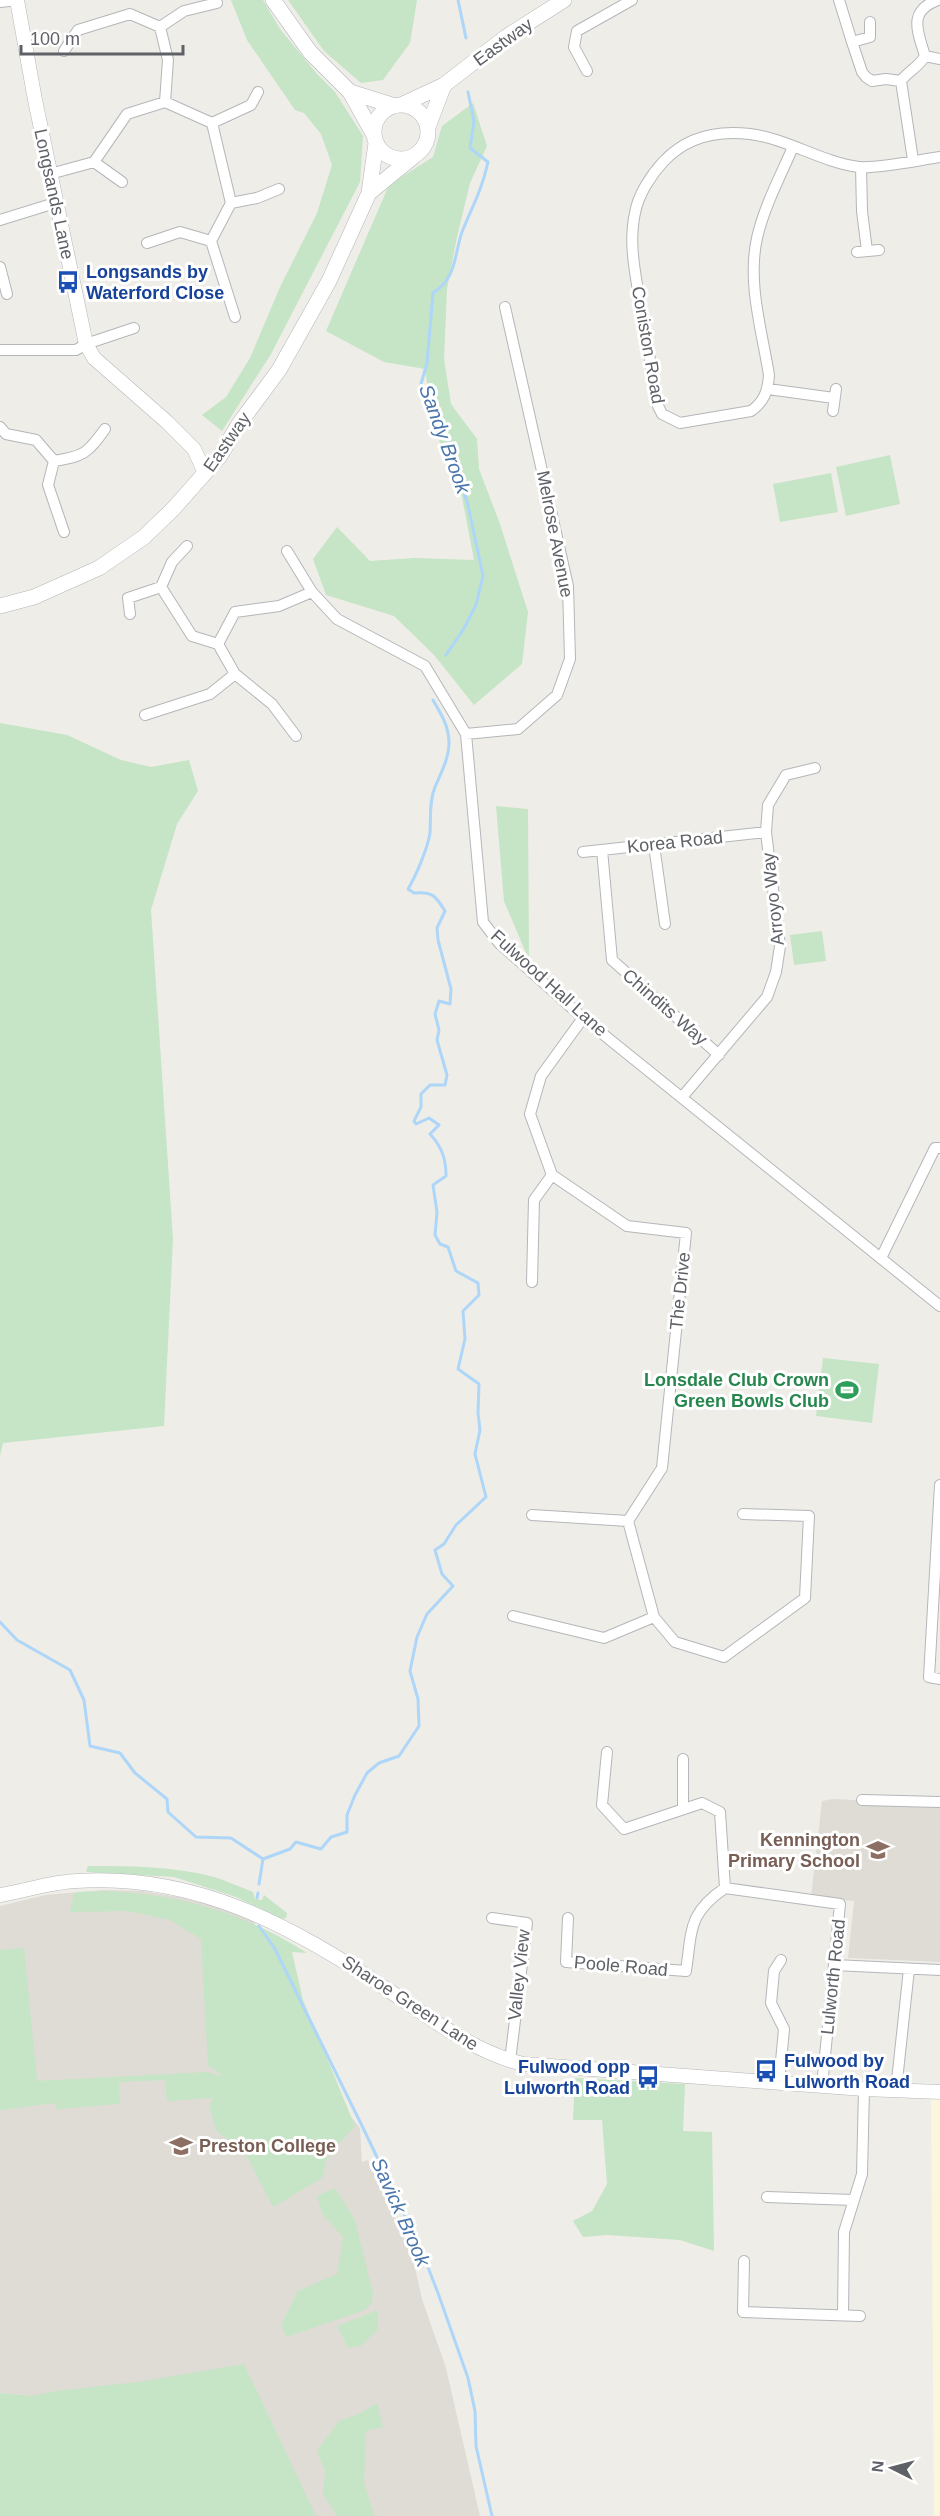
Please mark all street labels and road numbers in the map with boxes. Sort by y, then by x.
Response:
street label: Eastway [470,14,536,70]
street label: Longsands Lane [30,127,78,261]
street label: Coniston Road [628,285,668,405]
street label: Eastway [199,408,255,476]
street label: Melrose Avenue [533,469,577,599]
street label: Korea Road [626,827,724,857]
street label: Arroyo Way [758,852,788,946]
street label: Fulwood Hall Lane [487,926,611,1040]
street label: Chindits Way [619,965,711,1049]
street label: The Drive [666,1251,694,1331]
street label: Lulworth Road [817,1918,849,2036]
street label: Valley View [504,1928,534,2021]
street label: Sharoe Green Lane [338,1952,482,2054]
street label: Poole Road [573,1952,669,1980]

